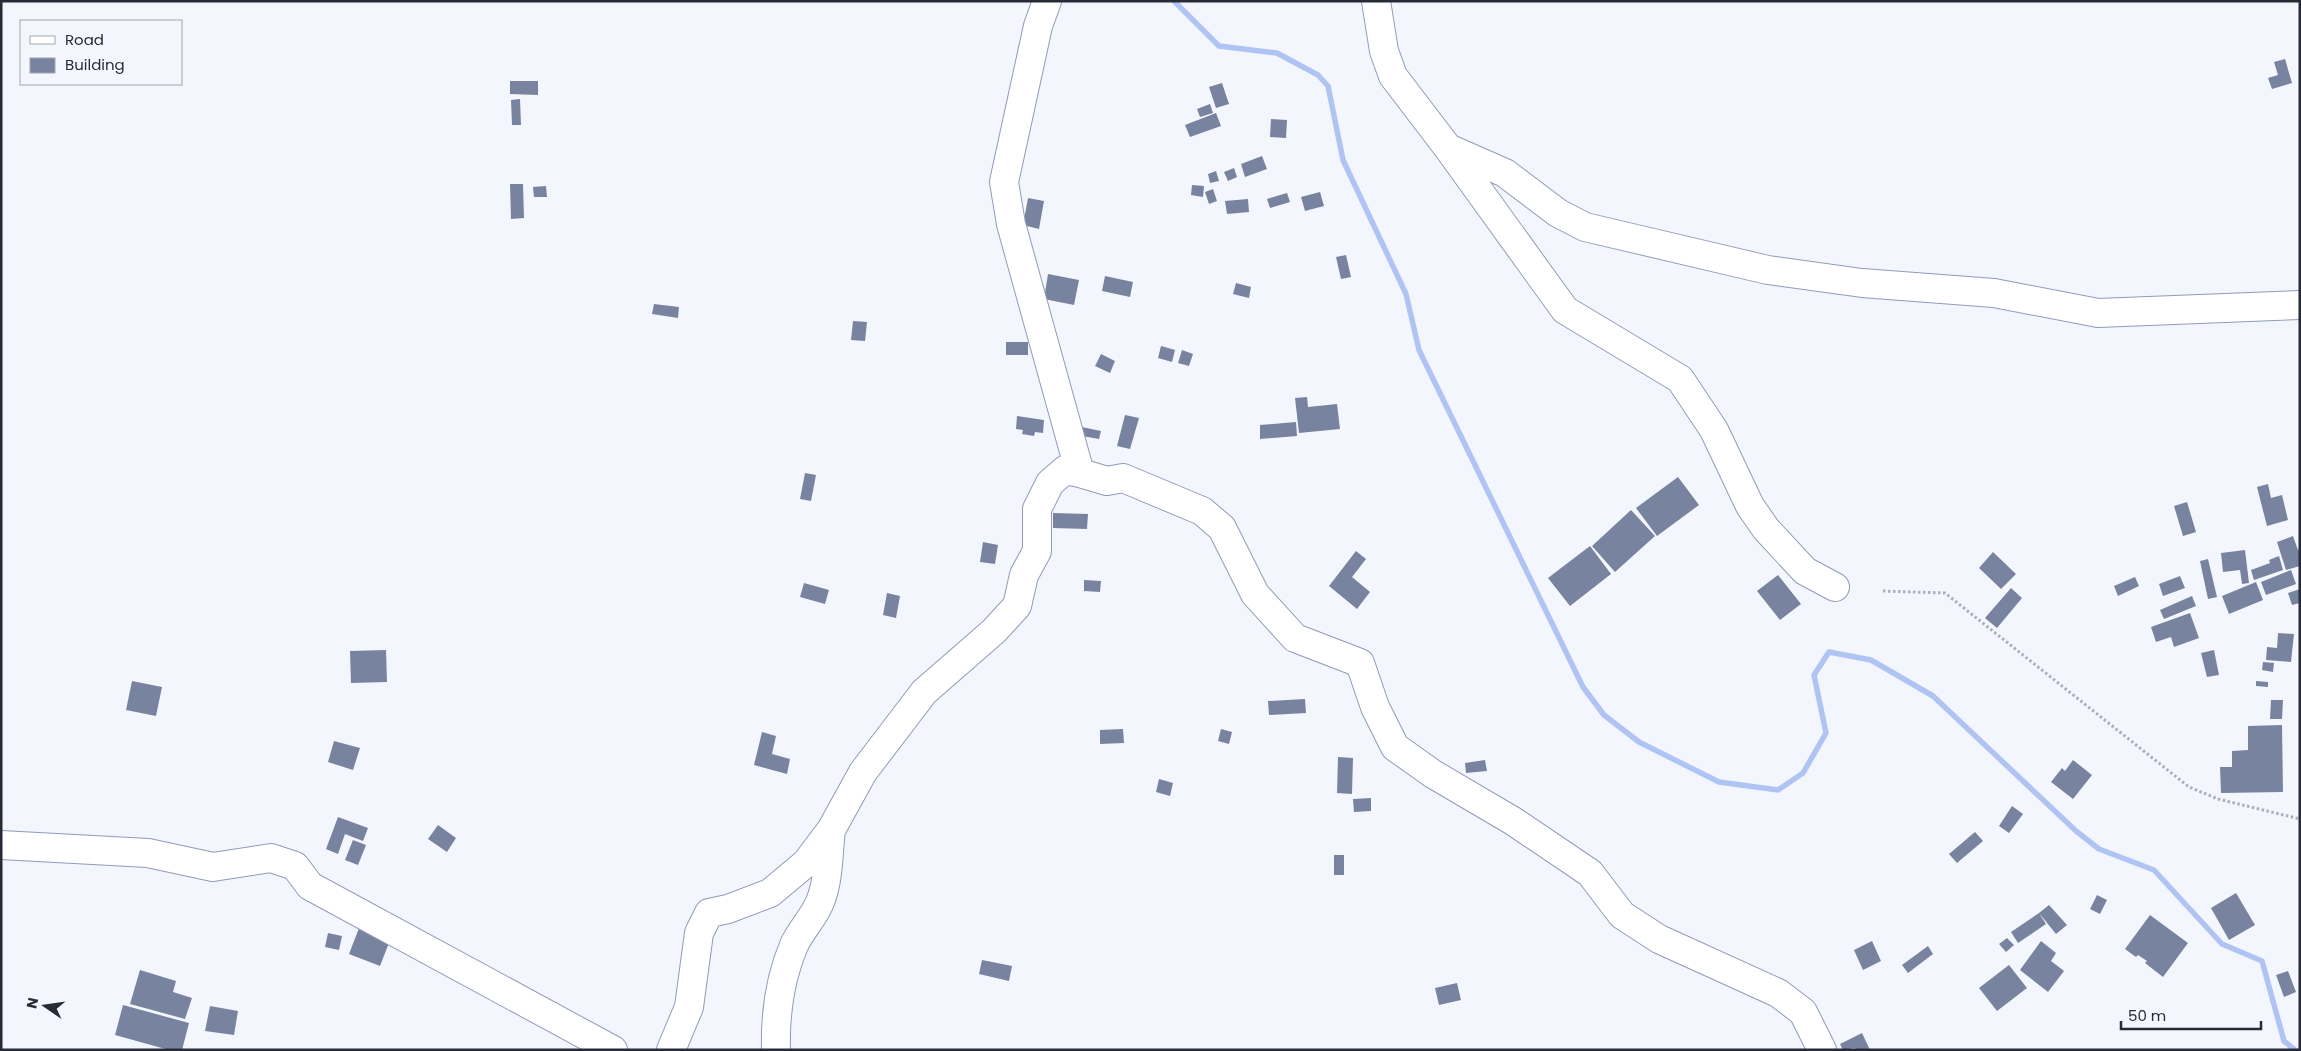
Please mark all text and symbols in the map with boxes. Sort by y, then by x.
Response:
legend [20,20,182,85]
text: Road [65,29,104,50]
text: Building [65,54,125,75]
north arrow [20,981,70,1031]
text: N [21,996,43,1010]
scale bar [2121,998,2261,1030]
text: 50 m [2128,1005,2166,1026]

